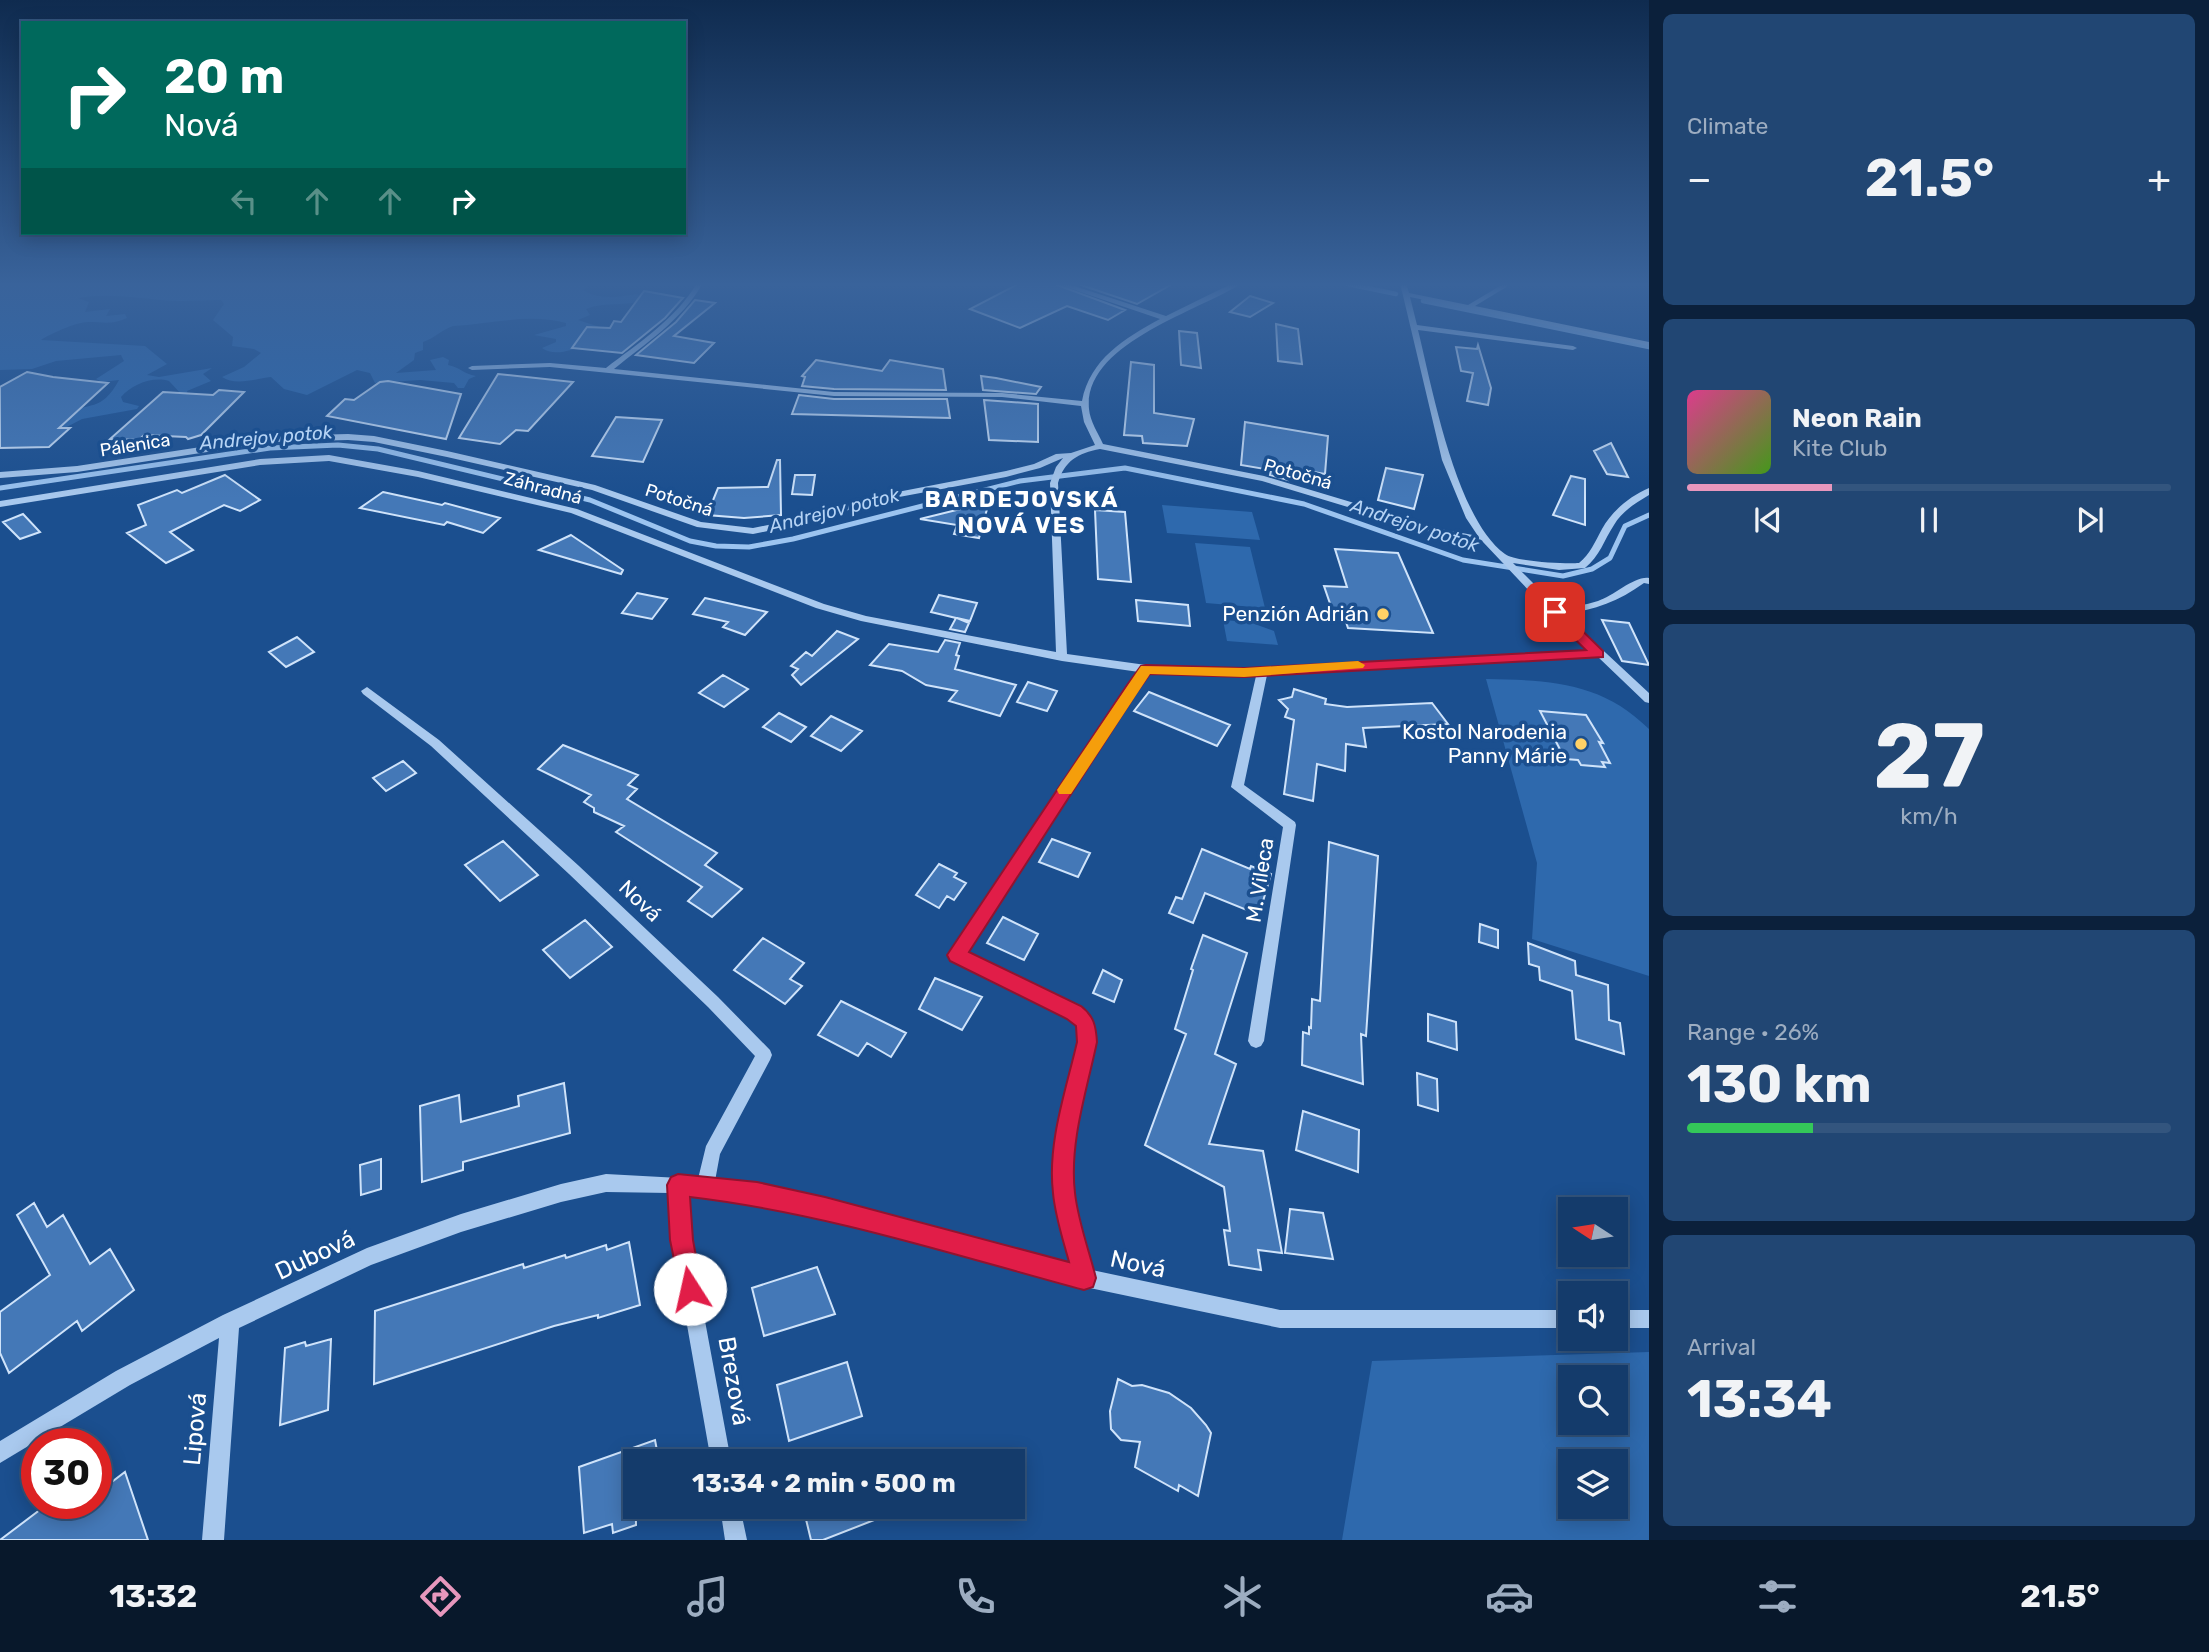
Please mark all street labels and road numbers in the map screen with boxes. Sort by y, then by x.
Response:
street label: Pálenica [98,429,172,461]
street label: Potočná [1261,454,1335,494]
street label: Záhradná [502,467,584,509]
street label: Potočná [642,479,716,521]
street label: M. Vileca [1240,836,1279,924]
street label: Nová [614,875,667,927]
street label: Dubová [271,1224,359,1286]
street label: Nová [1108,1244,1168,1284]
street label: Brezová [712,1334,756,1428]
street label: Lipová [178,1391,212,1467]

